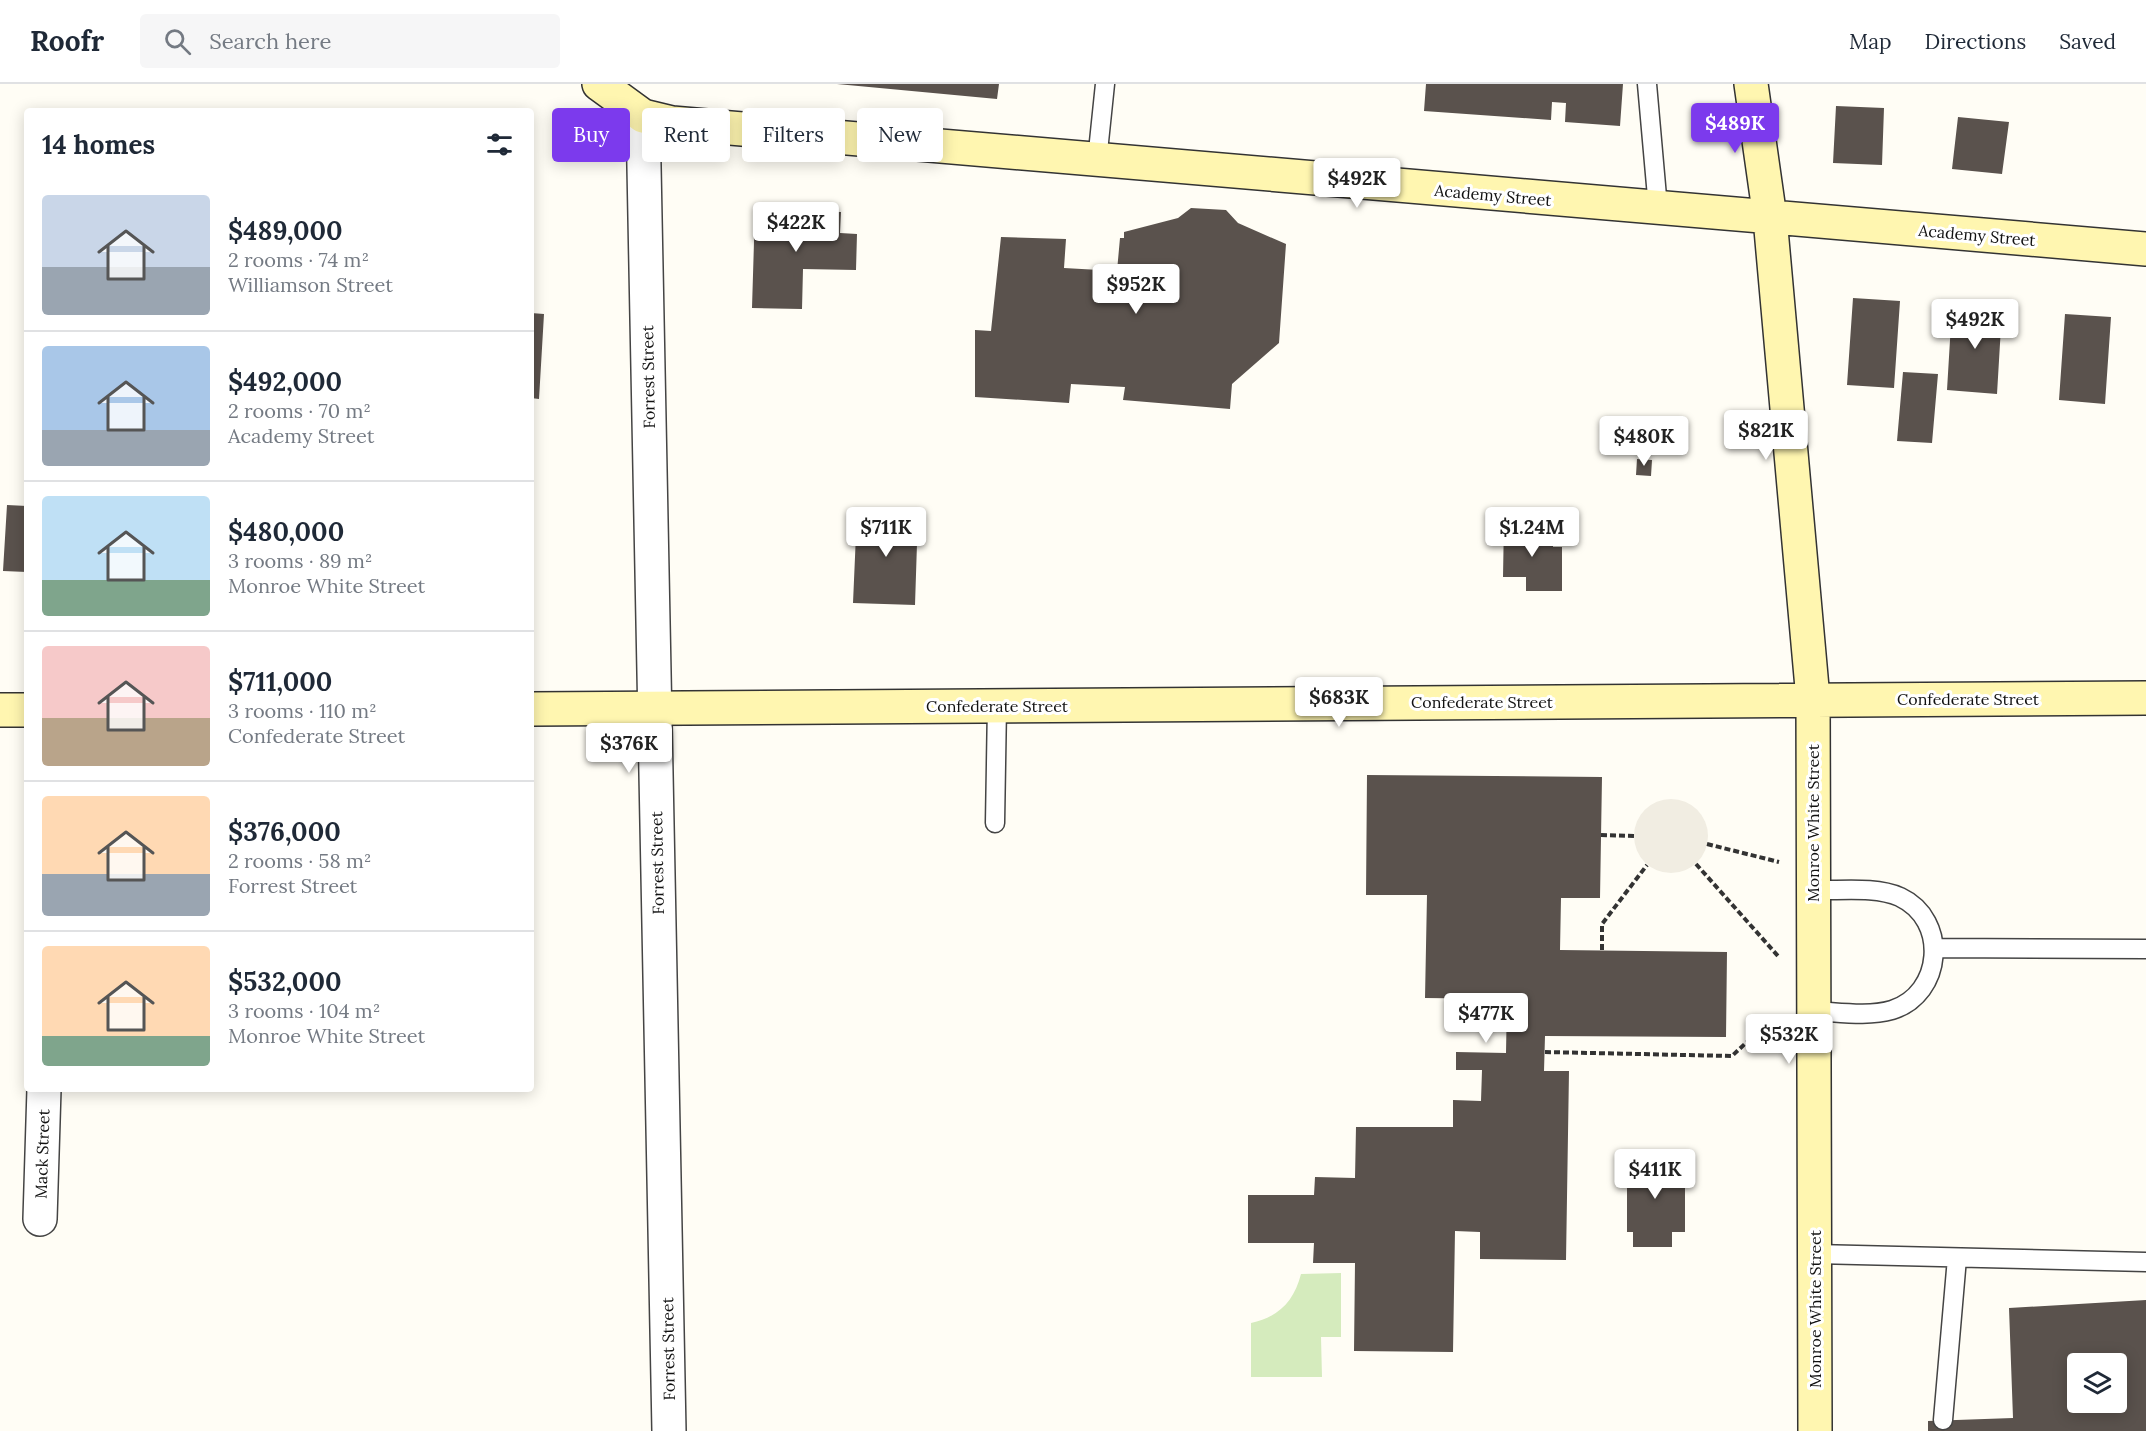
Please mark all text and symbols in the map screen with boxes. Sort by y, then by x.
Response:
search box [140,14,560,68]
text: Roofr [30,23,104,59]
icon: search [161,25,194,58]
text: Search here [209,27,331,55]
text: Map [1849,28,1892,55]
text: Directions [1925,28,2026,55]
text: Saved [2059,28,2116,55]
pin: $489K [1693,103,1777,154]
chip: Buy [552,108,630,162]
chip: Rent [642,108,730,162]
chip: Filters [742,108,845,162]
chip: New [857,108,943,162]
text: $489K [1705,110,1765,135]
text: 14 homes [42,128,155,161]
icon: filters [483,128,516,161]
pin: $492K [1315,158,1399,209]
text: $492K [1327,165,1387,190]
street label: Academy Street [1433,180,1553,210]
pin: $422K [754,202,838,253]
text: $422K [767,209,825,234]
text: $489,000 [228,214,343,247]
icon: home [90,219,162,291]
street label: Academy Street [1917,220,2037,250]
text: 2 rooms · 74 m² [228,247,369,272]
pin: $952K [1094,264,1178,315]
text: $952K [1107,271,1165,296]
text: Williamson Street [228,272,393,297]
pin: $492K [1933,299,2017,350]
text: $492K [1945,306,2005,331]
street label: Forrest Street [637,324,659,429]
text: $492,000 [228,365,342,398]
icon: home [90,370,162,442]
text: 2 rooms · 70 m² [228,398,371,423]
pin: $821K [1724,410,1808,461]
pin: $480K [1602,416,1686,467]
text: $821K [1738,417,1794,442]
text: Academy Street [228,423,375,448]
text: $480K [1613,423,1675,448]
pin: $711K [844,507,928,558]
pin: $1.24M [1483,507,1581,558]
text: $711K [860,514,912,539]
text: $1.24M [1499,514,1565,539]
text: $480,000 [228,515,344,548]
icon: home [90,520,162,592]
text: 3 rooms · 89 m² [228,548,372,573]
text: Monroe White Street [228,573,425,598]
text: $711,000 [228,665,332,698]
icon: home [90,670,162,742]
pin: $683K [1297,677,1381,728]
text: $683K [1309,684,1369,709]
street label: Confederate Street [1897,689,2040,709]
street label: Confederate Street [1411,692,1554,712]
street label: Confederate Street [926,696,1069,716]
text: 3 rooms · 110 m² [228,698,377,723]
text: Confederate Street [228,723,405,748]
pin: $376K [587,723,671,774]
text: $376K [600,730,658,755]
street label: Monroe White Street [1803,743,1823,902]
street label: Forrest Street [646,810,668,915]
text: $376,000 [228,815,341,848]
icon: home [90,820,162,892]
text: 2 rooms · 58 m² [228,848,372,873]
text: Forrest Street [228,873,357,898]
text: $532,000 [228,965,341,998]
icon: home [90,970,162,1042]
pin: $477K [1444,993,1528,1044]
text: 3 rooms · 104 m² [228,998,380,1023]
text: $477K [1458,1000,1514,1025]
pin: $532K [1747,1014,1831,1065]
text: $532K [1760,1021,1818,1046]
text: Monroe White Street [228,1023,425,1048]
street label: Mack Street [30,1108,54,1199]
pin: $411K [1613,1149,1697,1200]
text: $411K [1628,1156,1682,1181]
street label: Monroe White Street [1805,1229,1825,1388]
street label: Forrest Street [657,1296,679,1401]
map controls [2067,1353,2127,1413]
button: layers [2067,1353,2127,1413]

